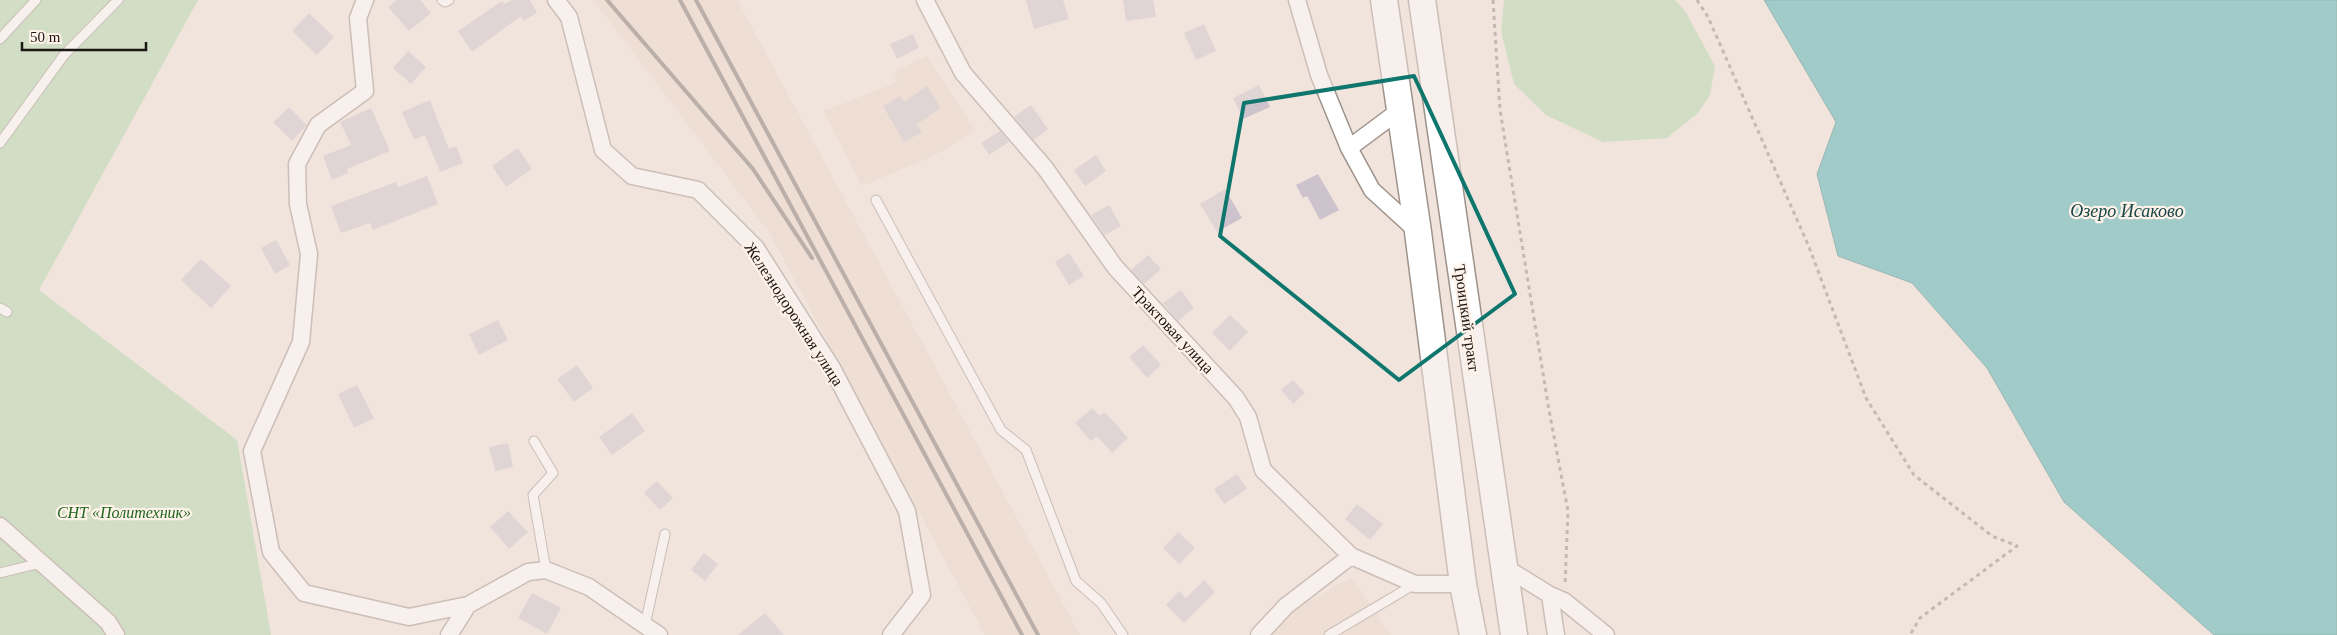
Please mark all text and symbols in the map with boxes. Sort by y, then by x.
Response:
scale bar [22,20,146,52]
text: 50 m [30,29,61,45]
water label: Озеро Исаково [2070,201,2184,221]
street label: Железнодорожная улица [740,239,847,389]
street label: Троицкий тракт [1450,263,1483,373]
street label: Трактовая улица [1128,283,1217,377]
park label: СНТ «Политехник» [57,504,191,521]

